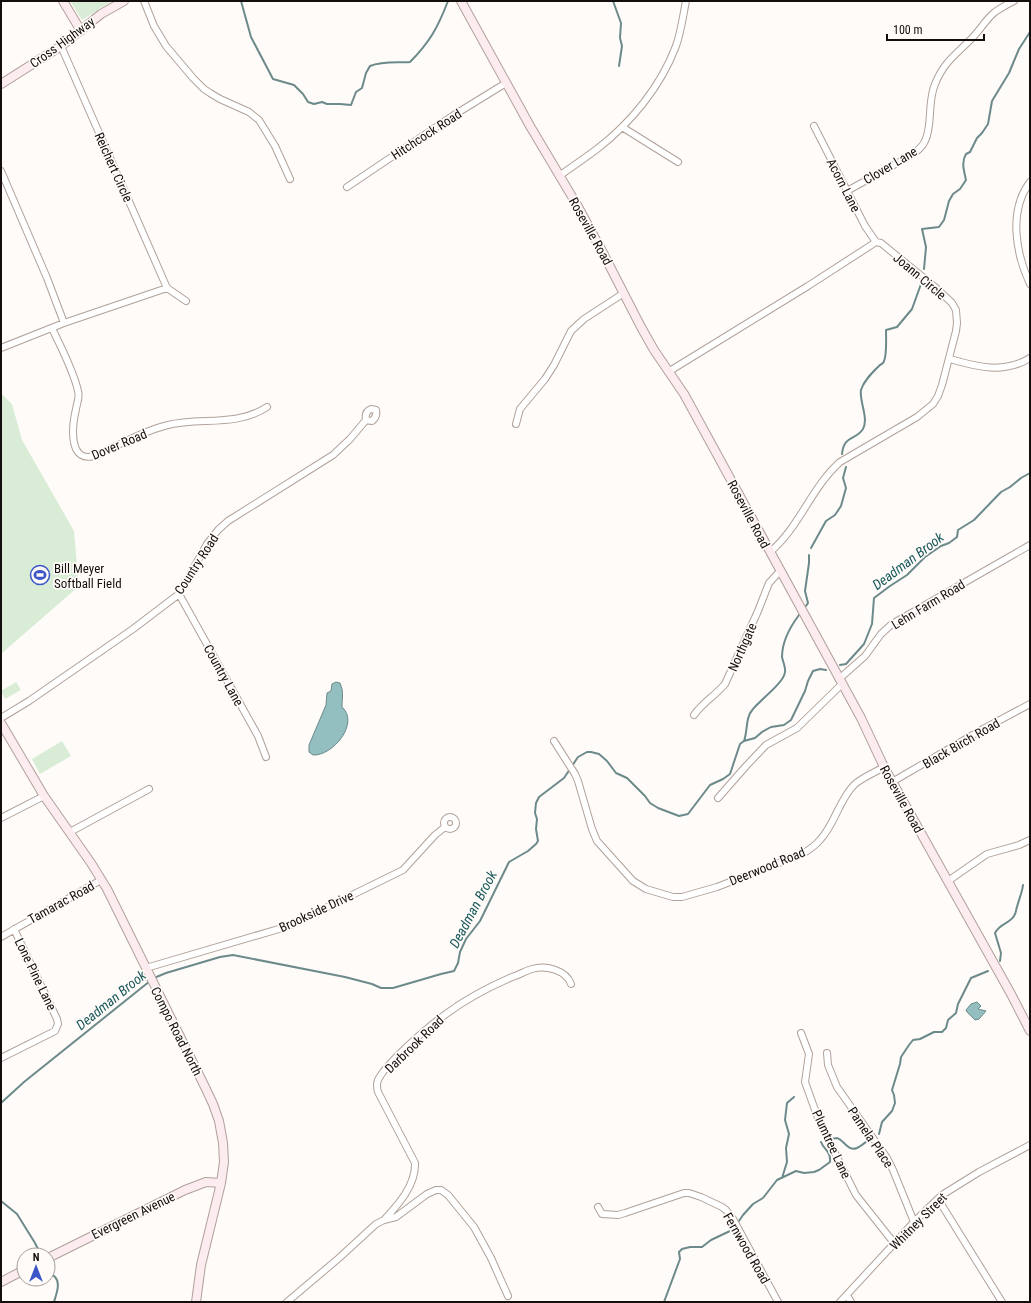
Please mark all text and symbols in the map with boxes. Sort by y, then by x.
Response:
street label: Cross Highway [27,14,98,71]
scale bar [887,16,984,42]
text: 100 m [893,23,923,37]
street label: Hitchcock Road [388,106,464,163]
street label: Reichert Circle [91,130,136,204]
street label: Clover Lane [861,144,920,187]
street label: Acorn Lane [824,156,863,215]
street label: Roseville Road [566,195,615,268]
street label: Joann Circle [890,250,949,303]
street label: Dover Road [89,426,149,463]
street label: Roseville Road [724,478,773,551]
water label: Deadman Brook [869,529,947,593]
street label: Country Road [171,531,221,597]
place label: Bill Meyer Softball Field [54,561,122,591]
sports icon: Bill Meyer Softball Field [29,564,51,586]
street label: Lehn Farm Road [889,577,968,632]
street label: Northgate [725,621,760,674]
street label: Country Lane [201,642,247,708]
street label: Black Birch Road [920,715,1002,772]
street label: Roseville Road [877,763,926,836]
street label: Deerwood Road [727,844,807,889]
water label: Deadman Brook [446,867,500,950]
street label: Tamarac Road [26,878,97,927]
street label: Brookside Drive [277,888,356,935]
street label: Lone Pine Lane [12,936,59,1013]
water label: Deadman Brook [73,966,150,1033]
street label: Compo Road North [148,984,205,1078]
street label: Darbrook Road [382,1013,447,1076]
street label: Pamela Place [845,1104,896,1170]
street label: Plumtree Lane [809,1108,854,1181]
street label: Evergreen Avenue [89,1189,177,1242]
street label: Whitney Street [887,1190,950,1253]
street label: Fernwood Road [720,1210,773,1286]
north arrow [16,1247,56,1287]
text: N [33,1251,40,1264]

